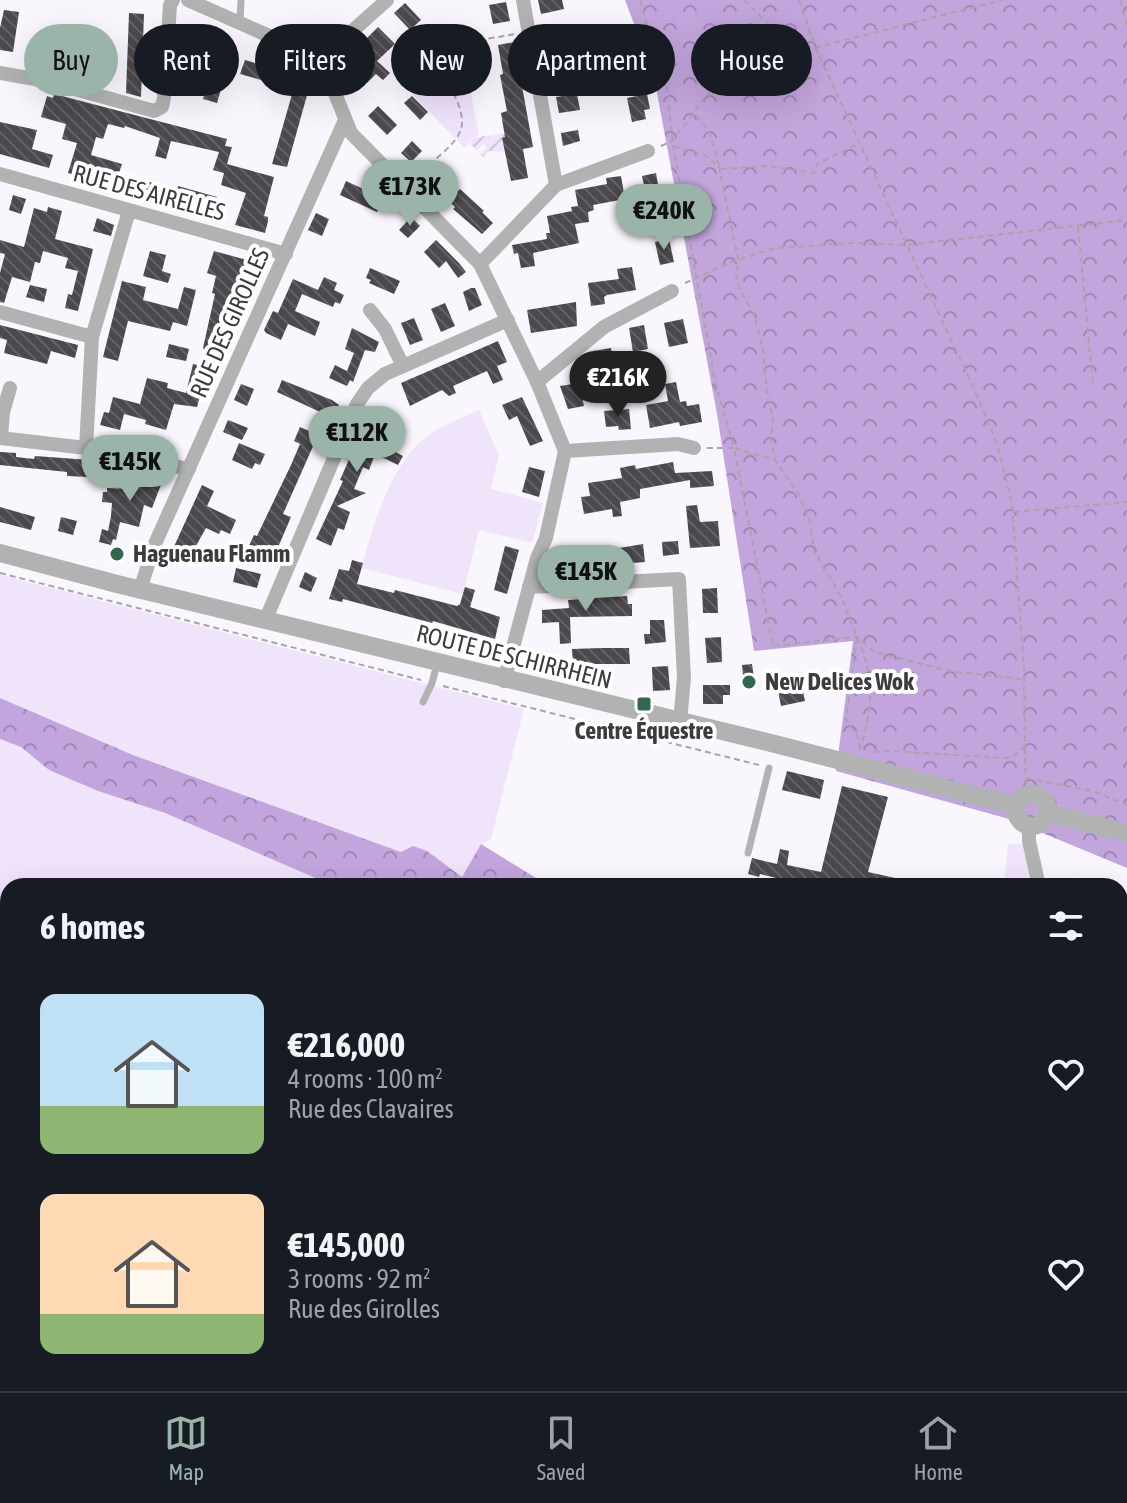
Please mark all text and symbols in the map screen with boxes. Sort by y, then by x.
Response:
chip: Buy [24,24,118,96]
chip: Rent [134,24,239,96]
chip: Filters [255,24,375,96]
chip: New [391,24,492,96]
chip: Apartment [508,24,675,96]
chip: House [691,24,812,96]
street label: RUE DES AIRELLES [70,159,228,226]
pin: €173K [354,160,466,228]
text: €173K [379,171,441,201]
pin: €240K [608,184,720,252]
text: €240K [633,195,695,225]
street label: RUE DES GIROLLES [185,244,274,401]
pin: €216K [562,351,674,419]
text: €216K [587,362,649,392]
pin: €112K [301,406,413,474]
text: €112K [326,417,388,447]
pin: €145K [74,435,186,503]
text: €145K [99,446,161,476]
place label: Haguenau Flamm [133,540,290,567]
marker: Haguenau Flamm [108,545,126,563]
pin: €145K [530,545,642,613]
text: €145K [555,556,617,586]
street label: ROUTE DE SCHIRRHEIN [414,619,615,694]
place label: New Delices Wok [765,668,914,695]
marker: New Delices Wok [740,673,758,691]
marker: Centre Équestre [635,695,653,713]
place label: Centre Équestre [575,717,714,744]
icon: filters [1044,904,1088,948]
text: 6 homes [40,907,145,946]
text: €216,000 [288,1025,405,1064]
icon: home [104,1026,200,1122]
icon: heart [1044,1052,1088,1096]
text: 4 rooms · 100 m² [288,1064,443,1094]
text: Rue des Clavaires [288,1094,454,1124]
text: €145,000 [288,1225,405,1264]
icon: home [104,1226,200,1322]
icon: heart [1044,1252,1088,1296]
text: 3 rooms · 92 m² [288,1264,430,1294]
text: Rue des Girolles [288,1294,440,1324]
tab: Map [164,1411,208,1485]
tab: Saved [537,1411,585,1485]
tab: Home [914,1411,963,1485]

